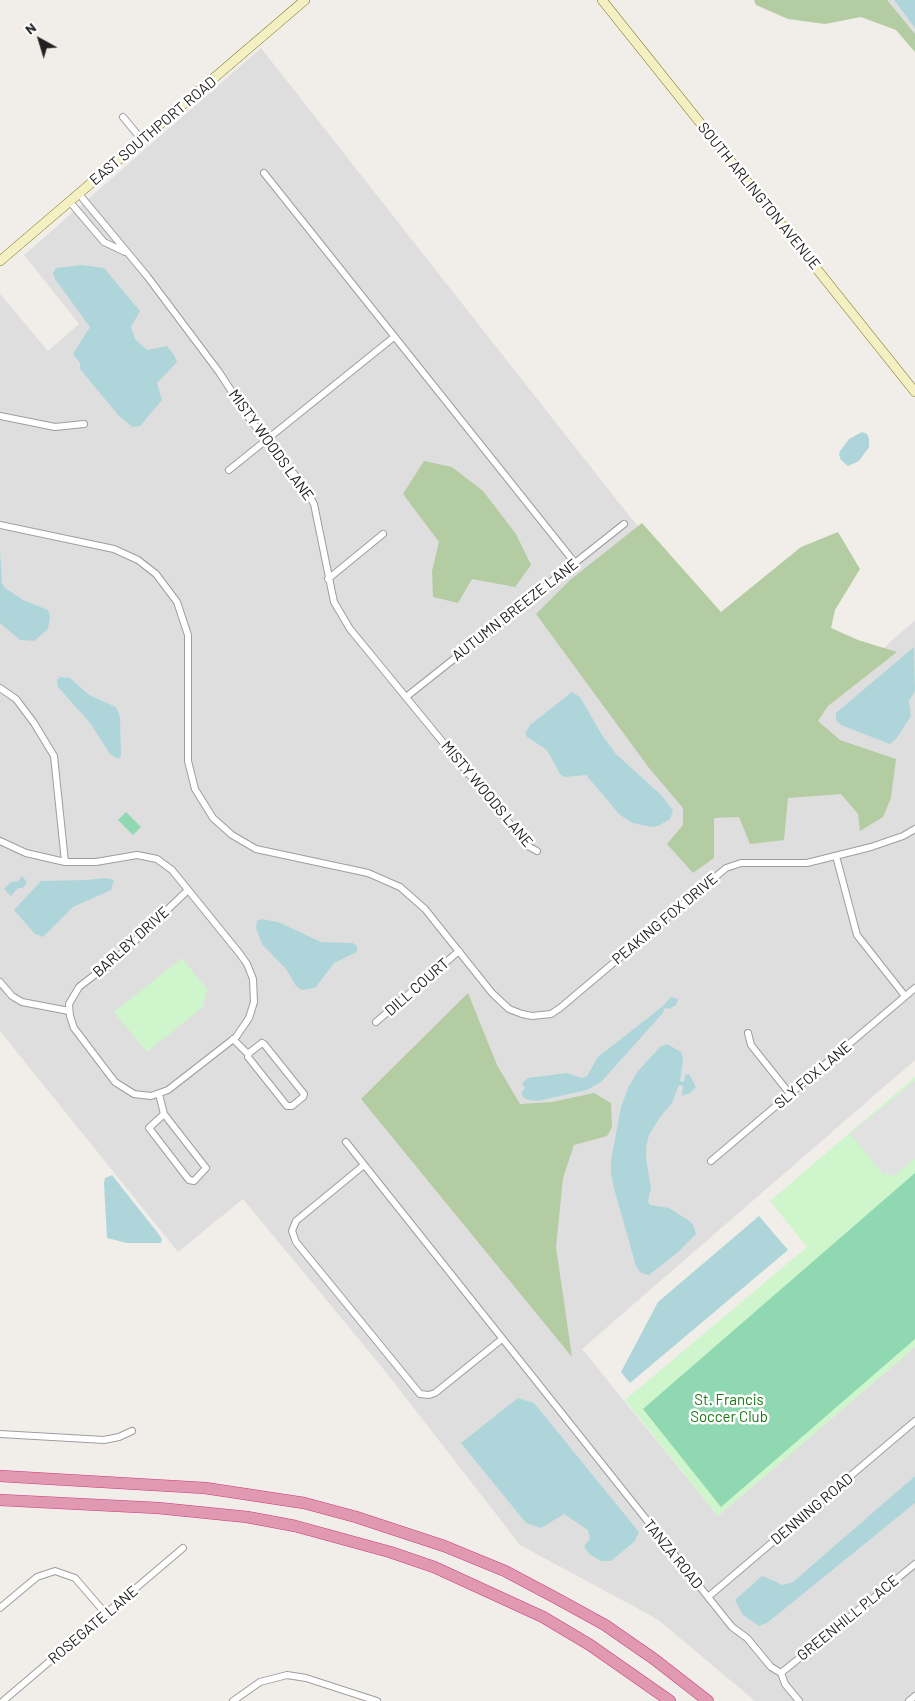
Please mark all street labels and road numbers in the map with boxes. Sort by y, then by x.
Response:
street label: EAST SOUTHPORT ROAD [86,73,220,189]
street label: SOUTH ARLINGTON AVENUE [694,119,824,273]
street label: MISTY WOODS LANE [225,386,317,504]
street label: AUTUMN BREEZE LANE [448,555,582,665]
street label: MISTY WOODS LANE [437,737,537,851]
street label: PEAKING FOX DRIVE [609,870,721,968]
street label: BARLBY DRIVE [89,903,173,981]
street label: DILL COURT [381,954,453,1020]
street label: SLY FOX LANE [771,1037,855,1113]
street label: DENNING ROAD [767,1469,857,1549]
street label: TANZA ROAD [640,1516,706,1592]
street label: GREENHILL PLACE [794,1572,902,1664]
street label: ROSEGATE LANE [44,1582,142,1668]

